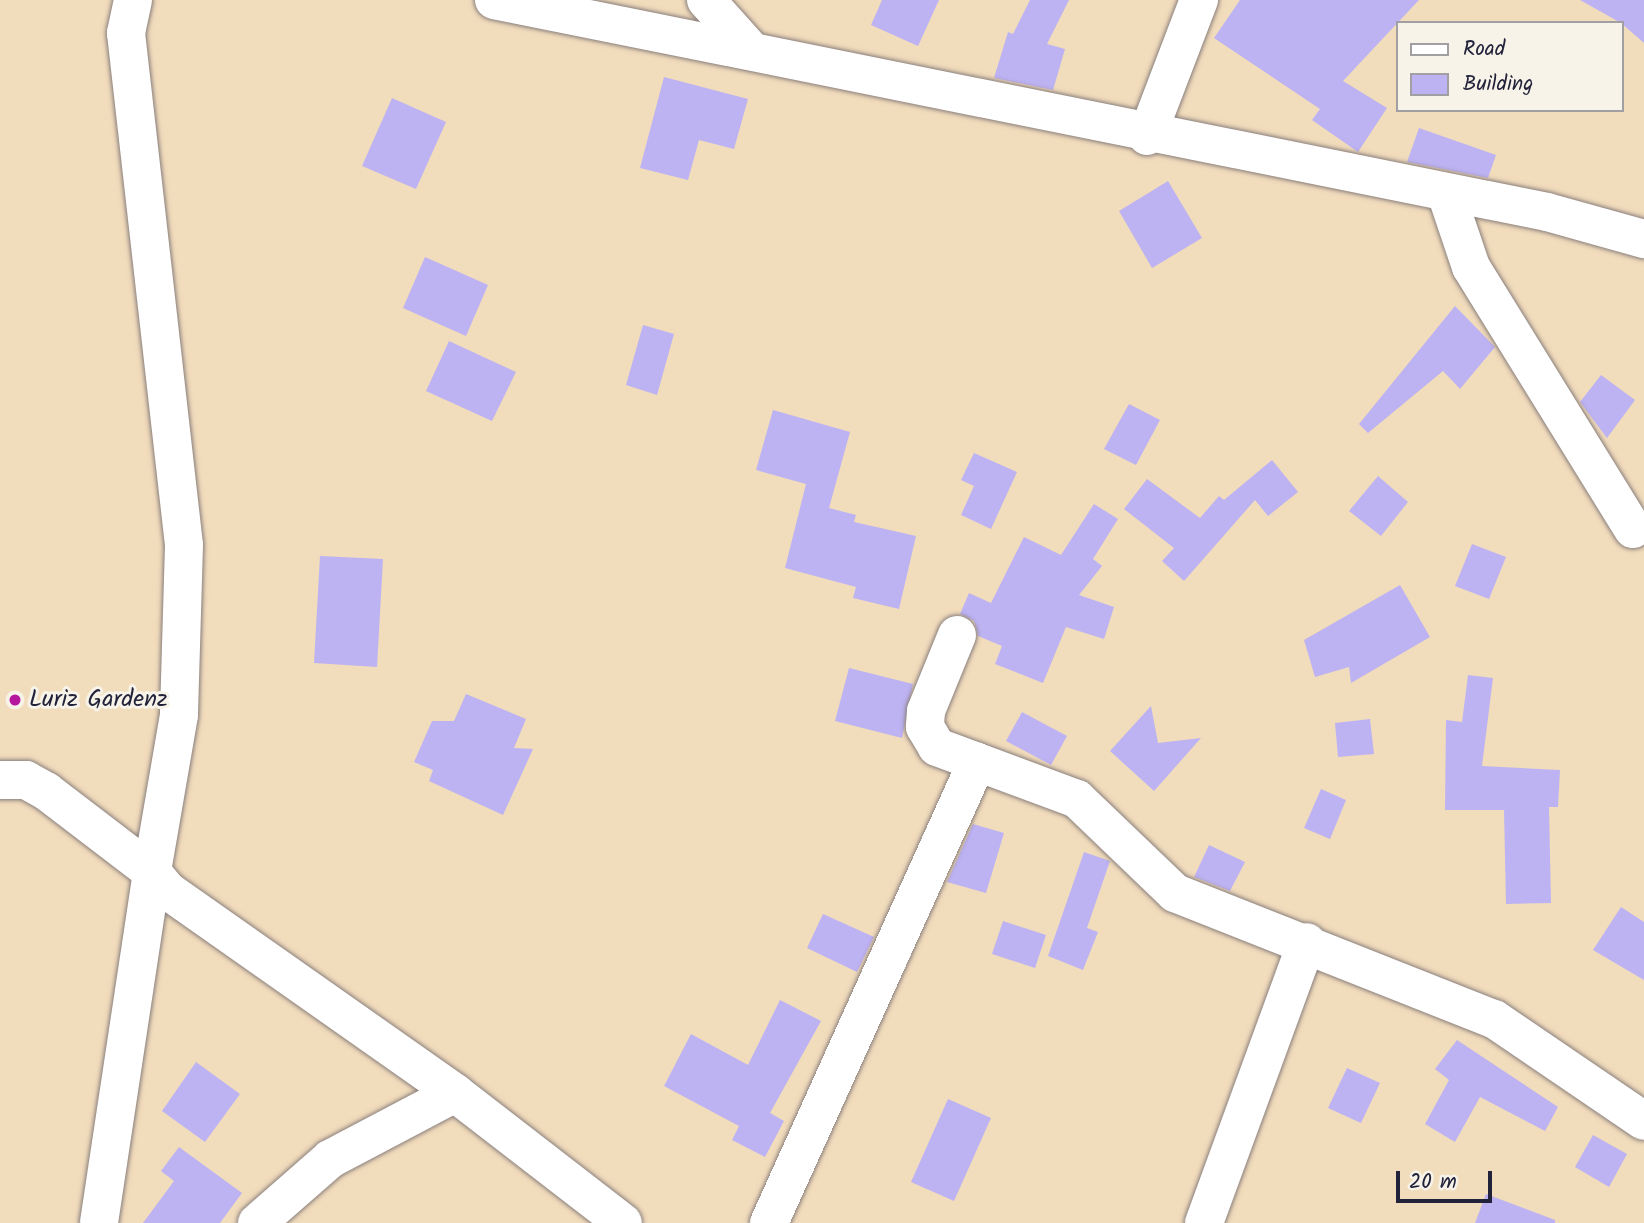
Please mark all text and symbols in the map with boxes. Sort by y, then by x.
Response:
legend [1396,21,1623,112]
text: Road [1463,33,1505,66]
text: Building [1463,68,1533,101]
place label: Luriz Gardenz [29,686,167,714]
marker: Luriz Gardenz [7,692,23,708]
scale bar [1399,1156,1495,1200]
text: 20 m [1409,1166,1457,1199]

